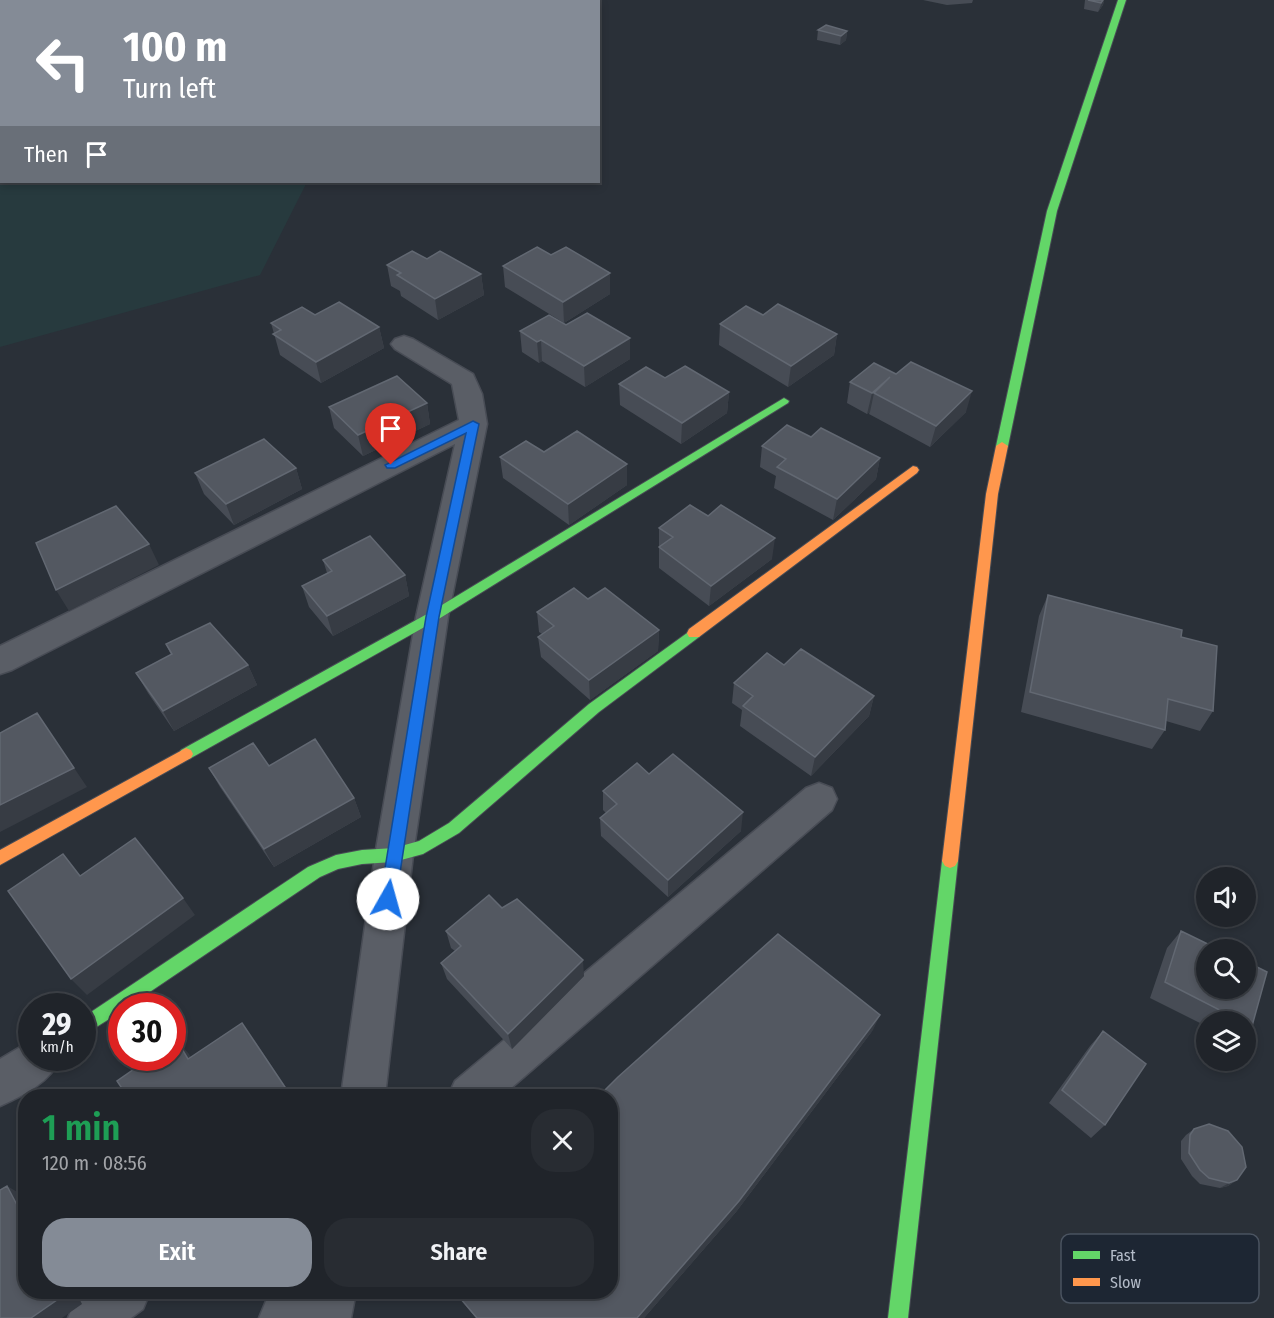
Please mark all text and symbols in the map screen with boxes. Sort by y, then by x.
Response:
text: 100 m [123,22,227,72]
icon: left [24,24,102,102]
text: Turn left [123,73,216,105]
icon: arrive [80,138,113,171]
text: Then [24,141,68,168]
pin [365,403,416,465]
icon: arrive [374,412,407,445]
position arrow [356,867,420,931]
map controls [1196,867,1256,1071]
button: sound [1196,867,1256,927]
button: search [1196,939,1256,999]
speed limit sign: 30 [108,993,186,1071]
text: 29 [42,1007,72,1043]
button: layers [1196,1011,1256,1071]
text: km/h [40,1038,74,1056]
text: 1 min [42,1106,120,1150]
button: close [531,1109,594,1172]
text: 120 m · 08:56 [42,1151,147,1175]
button: Exit [42,1218,312,1287]
button: Share [324,1218,594,1287]
legend [1061,1234,1259,1303]
text: Fast [1110,1246,1137,1265]
text: Slow [1110,1273,1141,1292]

